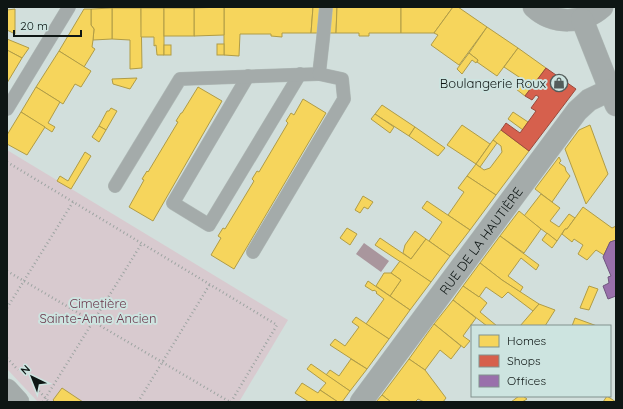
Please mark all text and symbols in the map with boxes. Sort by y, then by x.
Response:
scale bar [14,12,81,38]
text: 20 m [20,18,48,33]
shop icon: Boulangerie Roux [549,73,569,93]
place label: Boulangerie Roux [440,75,546,91]
street label: RUE DE LA HAUTIÈRE [436,184,526,297]
park label: Cimetière Sainte-Anne Ancien [40,295,156,326]
legend [471,325,611,397]
text: Homes [507,333,547,348]
text: Shops [507,353,541,368]
north arrow [12,357,52,397]
text: N [17,362,33,378]
text: Offices [507,373,546,388]

